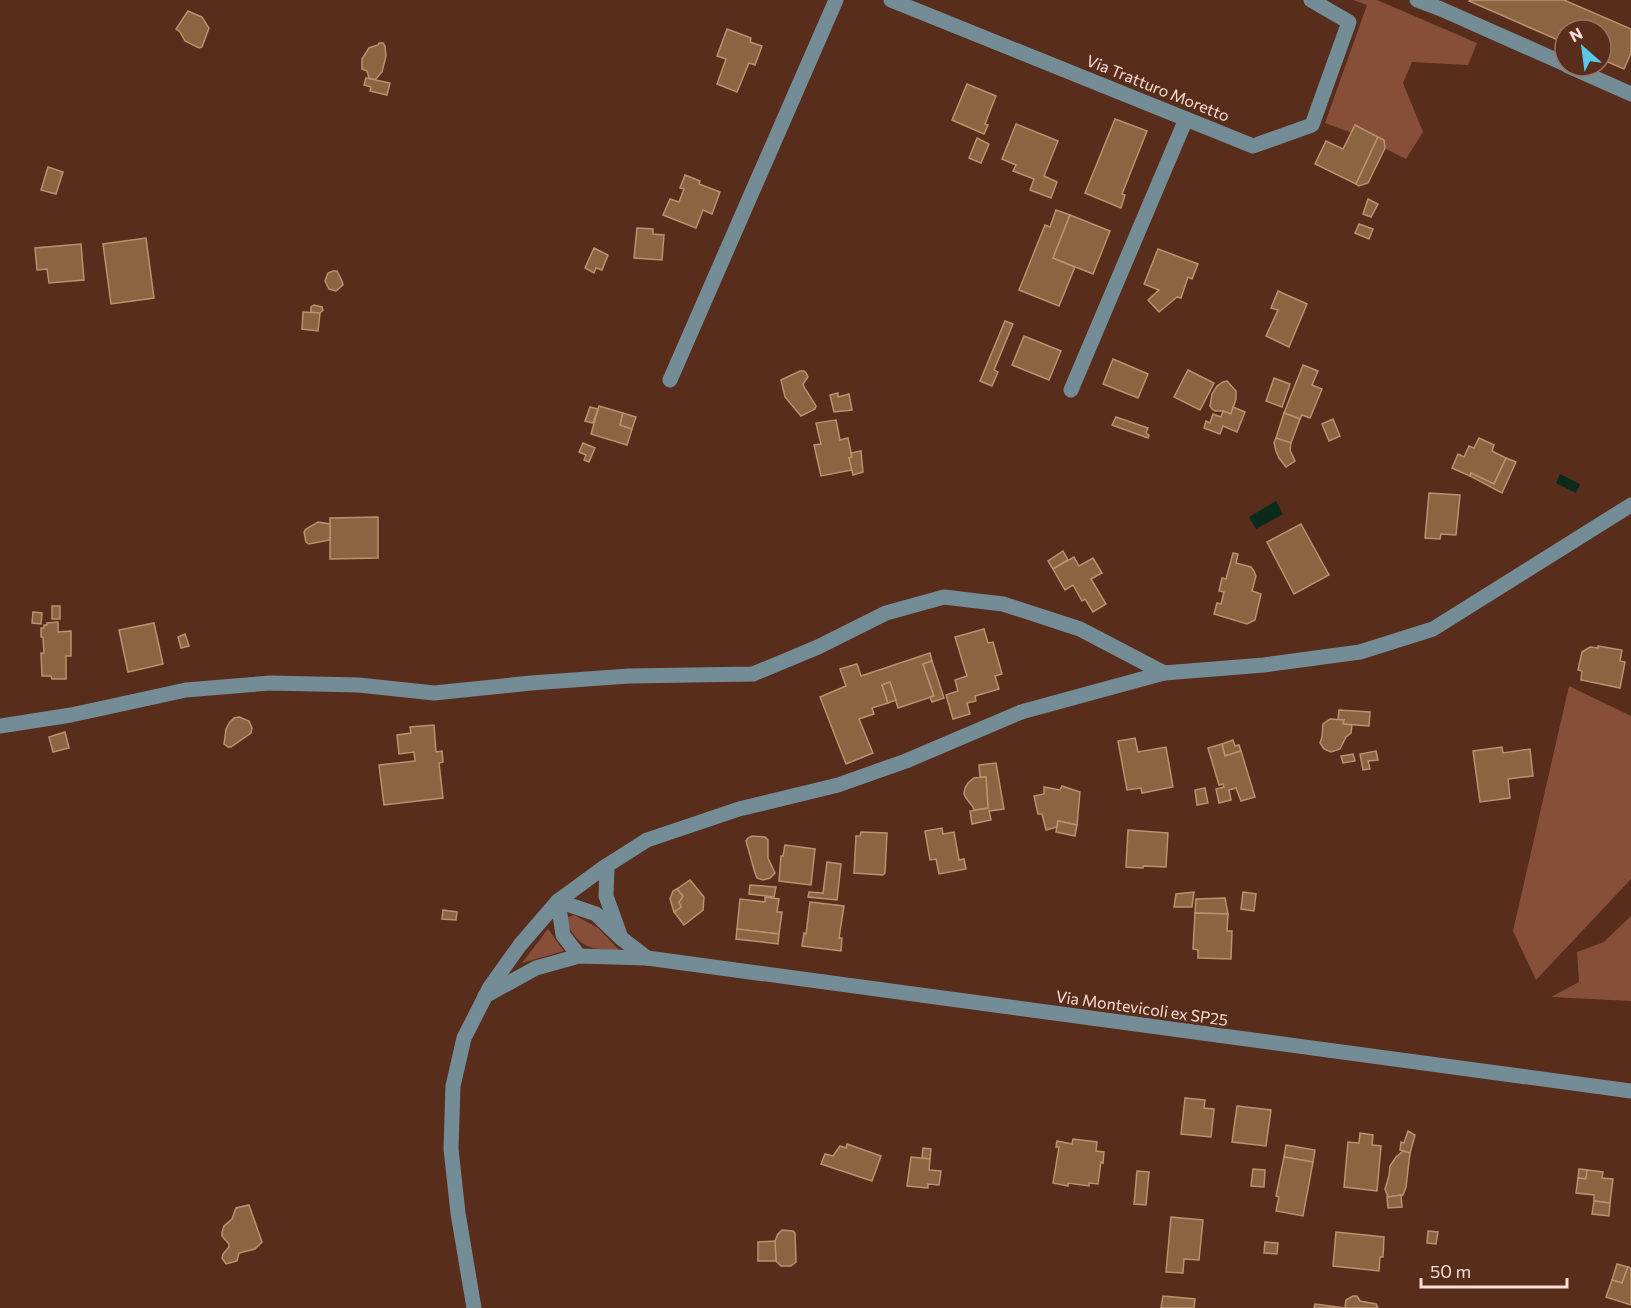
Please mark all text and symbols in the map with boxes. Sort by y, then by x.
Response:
north arrow [1553,18,1613,78]
text: N [1566,23,1585,46]
street label: Via Tratturo Moretto [1084,50,1233,125]
street label: Via Montevicoli ex SP25 [1055,986,1229,1029]
scale bar [1421,1251,1566,1289]
text: 50 m [1430,1260,1471,1282]

